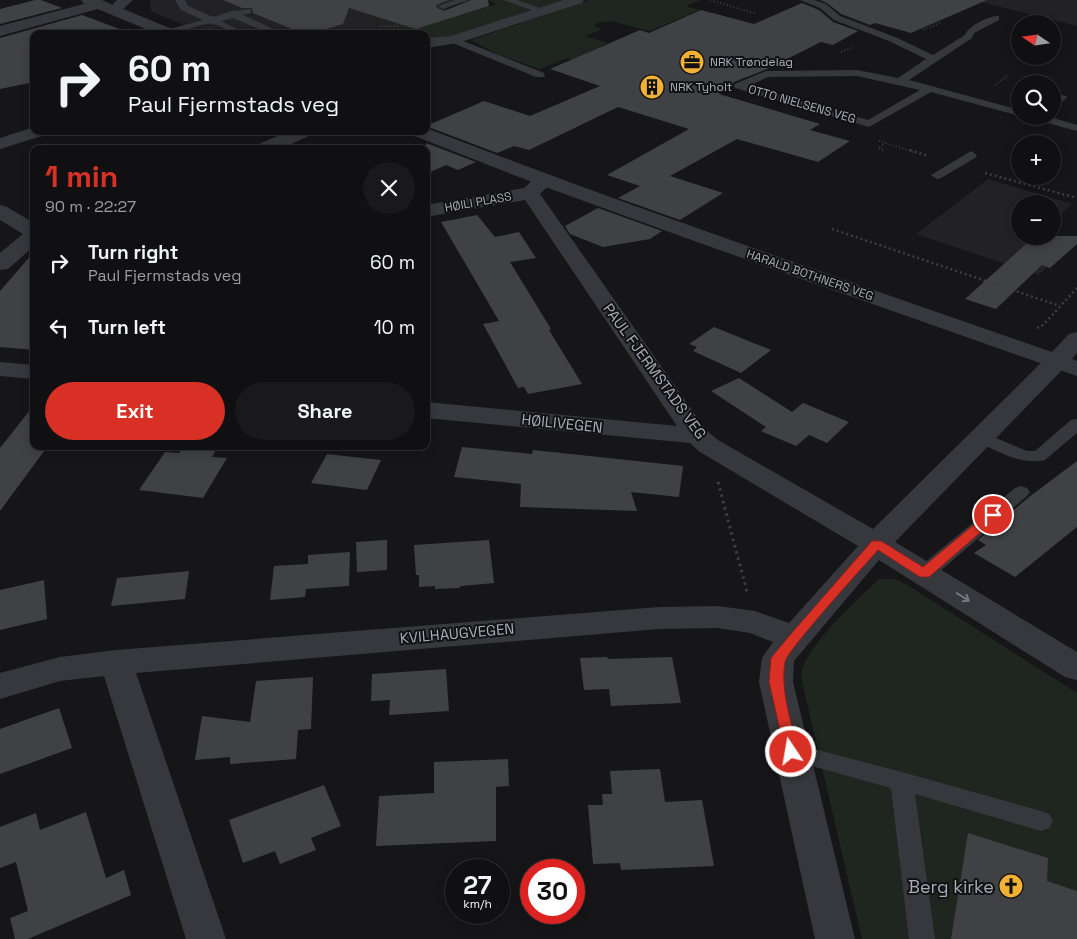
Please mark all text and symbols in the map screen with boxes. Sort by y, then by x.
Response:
north arrow [1011,15,1061,65]
map controls [1011,15,1061,245]
text: 60 m [128,47,211,91]
office icon: NRK Trøndelag [679,49,705,75]
icon: right [45,50,110,115]
place label: NRK Trøndelag [710,54,793,70]
building icon: NRK Tyholt [639,74,665,100]
button: search [1011,75,1061,125]
place label: NRK Tyholt [670,79,732,95]
street label: OTTO NIELSENS VEG [746,81,858,127]
text: Paul Fjermstads veg [128,90,339,118]
button: + [1011,135,1061,185]
text: 1 min [45,157,118,196]
button: close [363,162,415,214]
street label: HØILI PLASS [443,188,513,216]
button: − [1011,195,1061,245]
text: 90 m · 22:27 [45,196,136,217]
text: Turn right [88,240,178,265]
street label: HARALD BOTHNERS VEG [744,246,876,304]
icon: right [45,249,73,277]
text: 60 m [370,250,415,275]
text: Paul Fjermstads veg [88,265,242,286]
street label: PAUL FJERMSTADS VEG [599,299,711,443]
icon: left [45,314,73,342]
text: Turn left [88,315,166,340]
text: 10 m [374,315,415,340]
button: Exit [45,382,225,440]
button: Share [235,382,415,440]
street label: HØILIVEGEN [521,409,603,437]
pin [972,494,1014,536]
icon: arrive [979,501,1007,529]
one-way arrow [955,593,969,603]
street label: KVILHAUGVEGEN [399,619,515,647]
position arrow [764,725,816,777]
speed limit sign: 30 [520,859,585,924]
text: 27 [463,869,492,901]
church icon: Berg kirke [998,873,1024,899]
place label: Berg kirke [908,875,994,898]
text: km/h [463,896,492,912]

